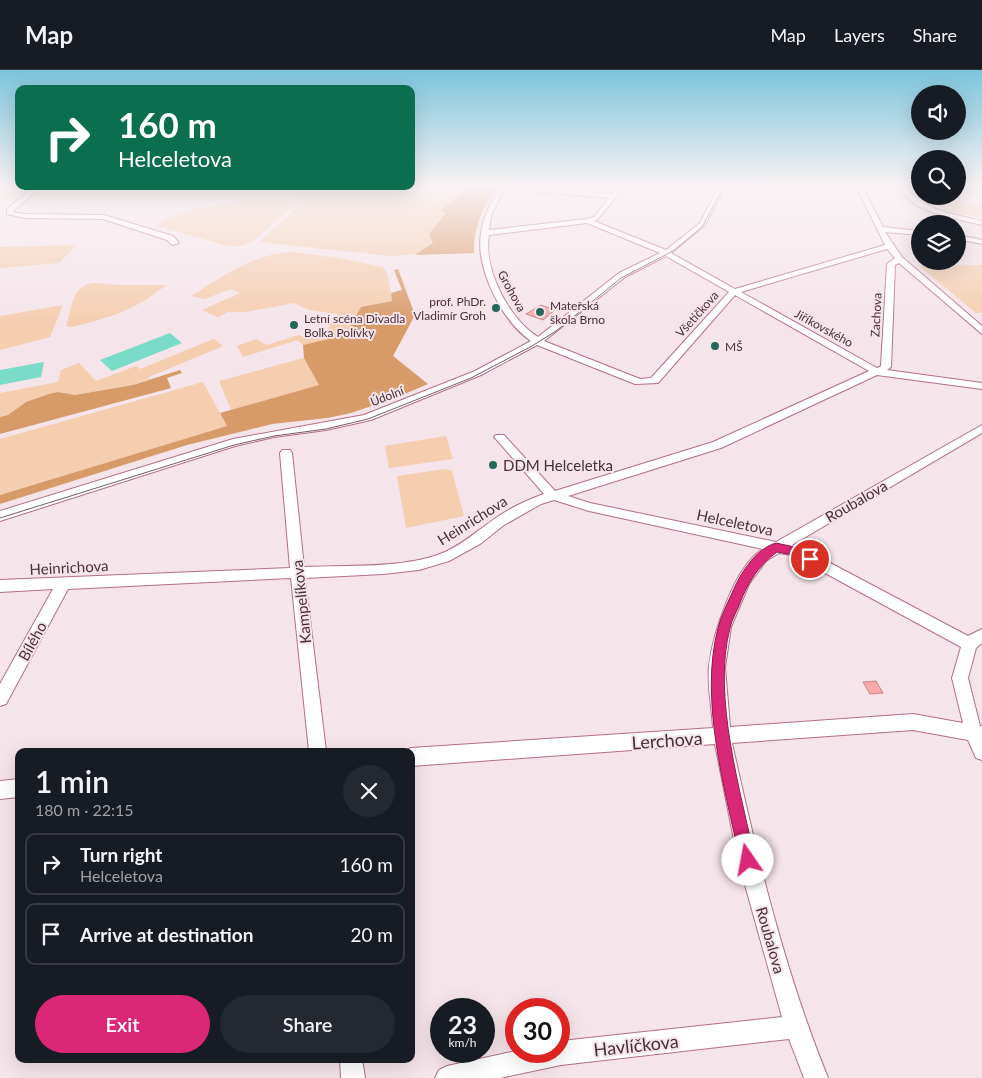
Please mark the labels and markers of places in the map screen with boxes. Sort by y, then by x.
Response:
place label: prof. PhDr. Vladimír Groh [413,294,486,323]
place label: Mateřská škola Brno [550,298,605,327]
marker: prof. PhDr. Vladimír Groh [490,302,502,314]
marker: Mateřská škola Brno [534,306,546,318]
place label: Letní scéna Divadla Bolka Polívky [304,311,405,340]
marker: Letní scéna Divadla Bolka Polívky [288,319,300,331]
place label: MŠ [725,339,743,354]
marker: MŠ [709,340,721,352]
place label: DDM Helceletka [503,456,613,474]
marker: DDM Helceletka [487,459,499,471]
pin [789,538,831,580]

